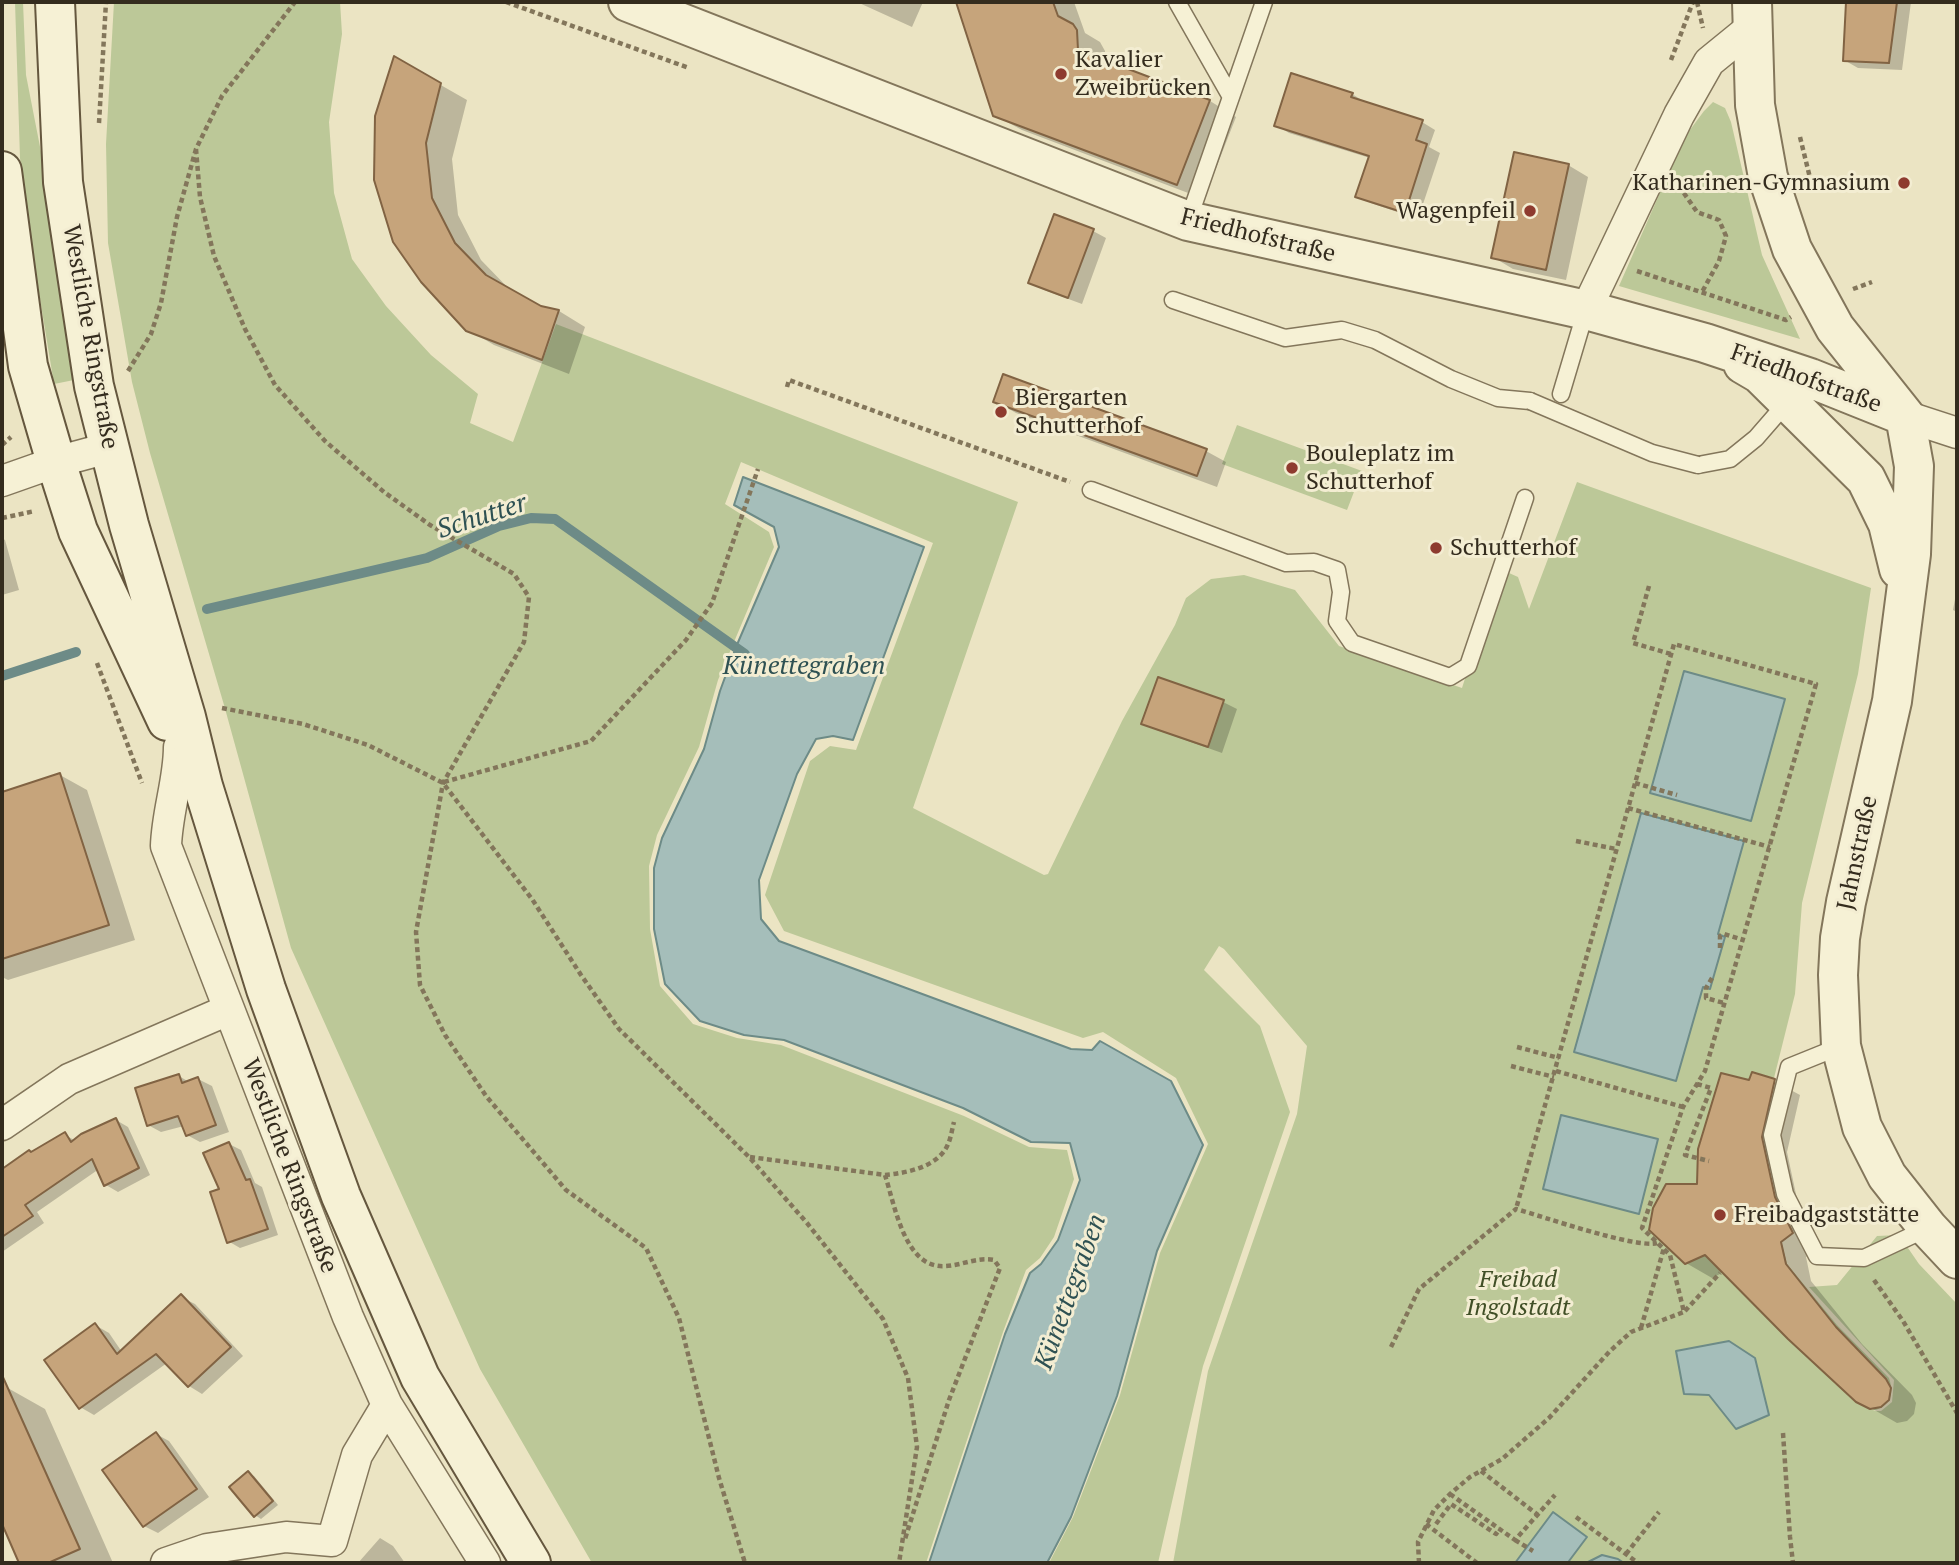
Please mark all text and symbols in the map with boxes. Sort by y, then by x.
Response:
place label: Kavalier Zweibrücken [1075,46,1211,102]
marker: Kavalier Zweibrücken [1053,66,1069,82]
place label: Katharinen-Gymnasium [1632,169,1890,197]
marker: Katharinen-Gymnasium [1896,175,1912,191]
place label: Wagenpfeil [1396,197,1516,225]
street label: Friedhofstraße [1178,203,1338,269]
marker: Wagenpfeil [1522,203,1538,219]
street label: Westliche Ringstraße [56,223,124,451]
street label: Friedhofstraße [1727,338,1885,420]
place label: Biergarten Schutterhof [1015,384,1142,440]
marker: Biergarten Schutterhof [993,404,1009,420]
place label: Bouleplatz im Schutterhof [1306,440,1454,496]
marker: Bouleplatz im Schutterhof [1284,460,1300,476]
water label: Schutter [433,488,531,546]
place label: Schutterhof [1450,534,1577,562]
marker: Schutterhof [1428,540,1444,556]
water label: Künettegraben [723,651,885,683]
street label: Jahnstraße [1832,793,1884,913]
street label: Westliche Ringstraße [235,1055,343,1277]
place label: Freibadgaststätte [1734,1201,1919,1229]
marker: Freibadgaststätte [1712,1207,1728,1223]
water label: Künettegraben [1029,1210,1113,1374]
park label: Freibad Ingolstadt [1466,1266,1570,1322]

